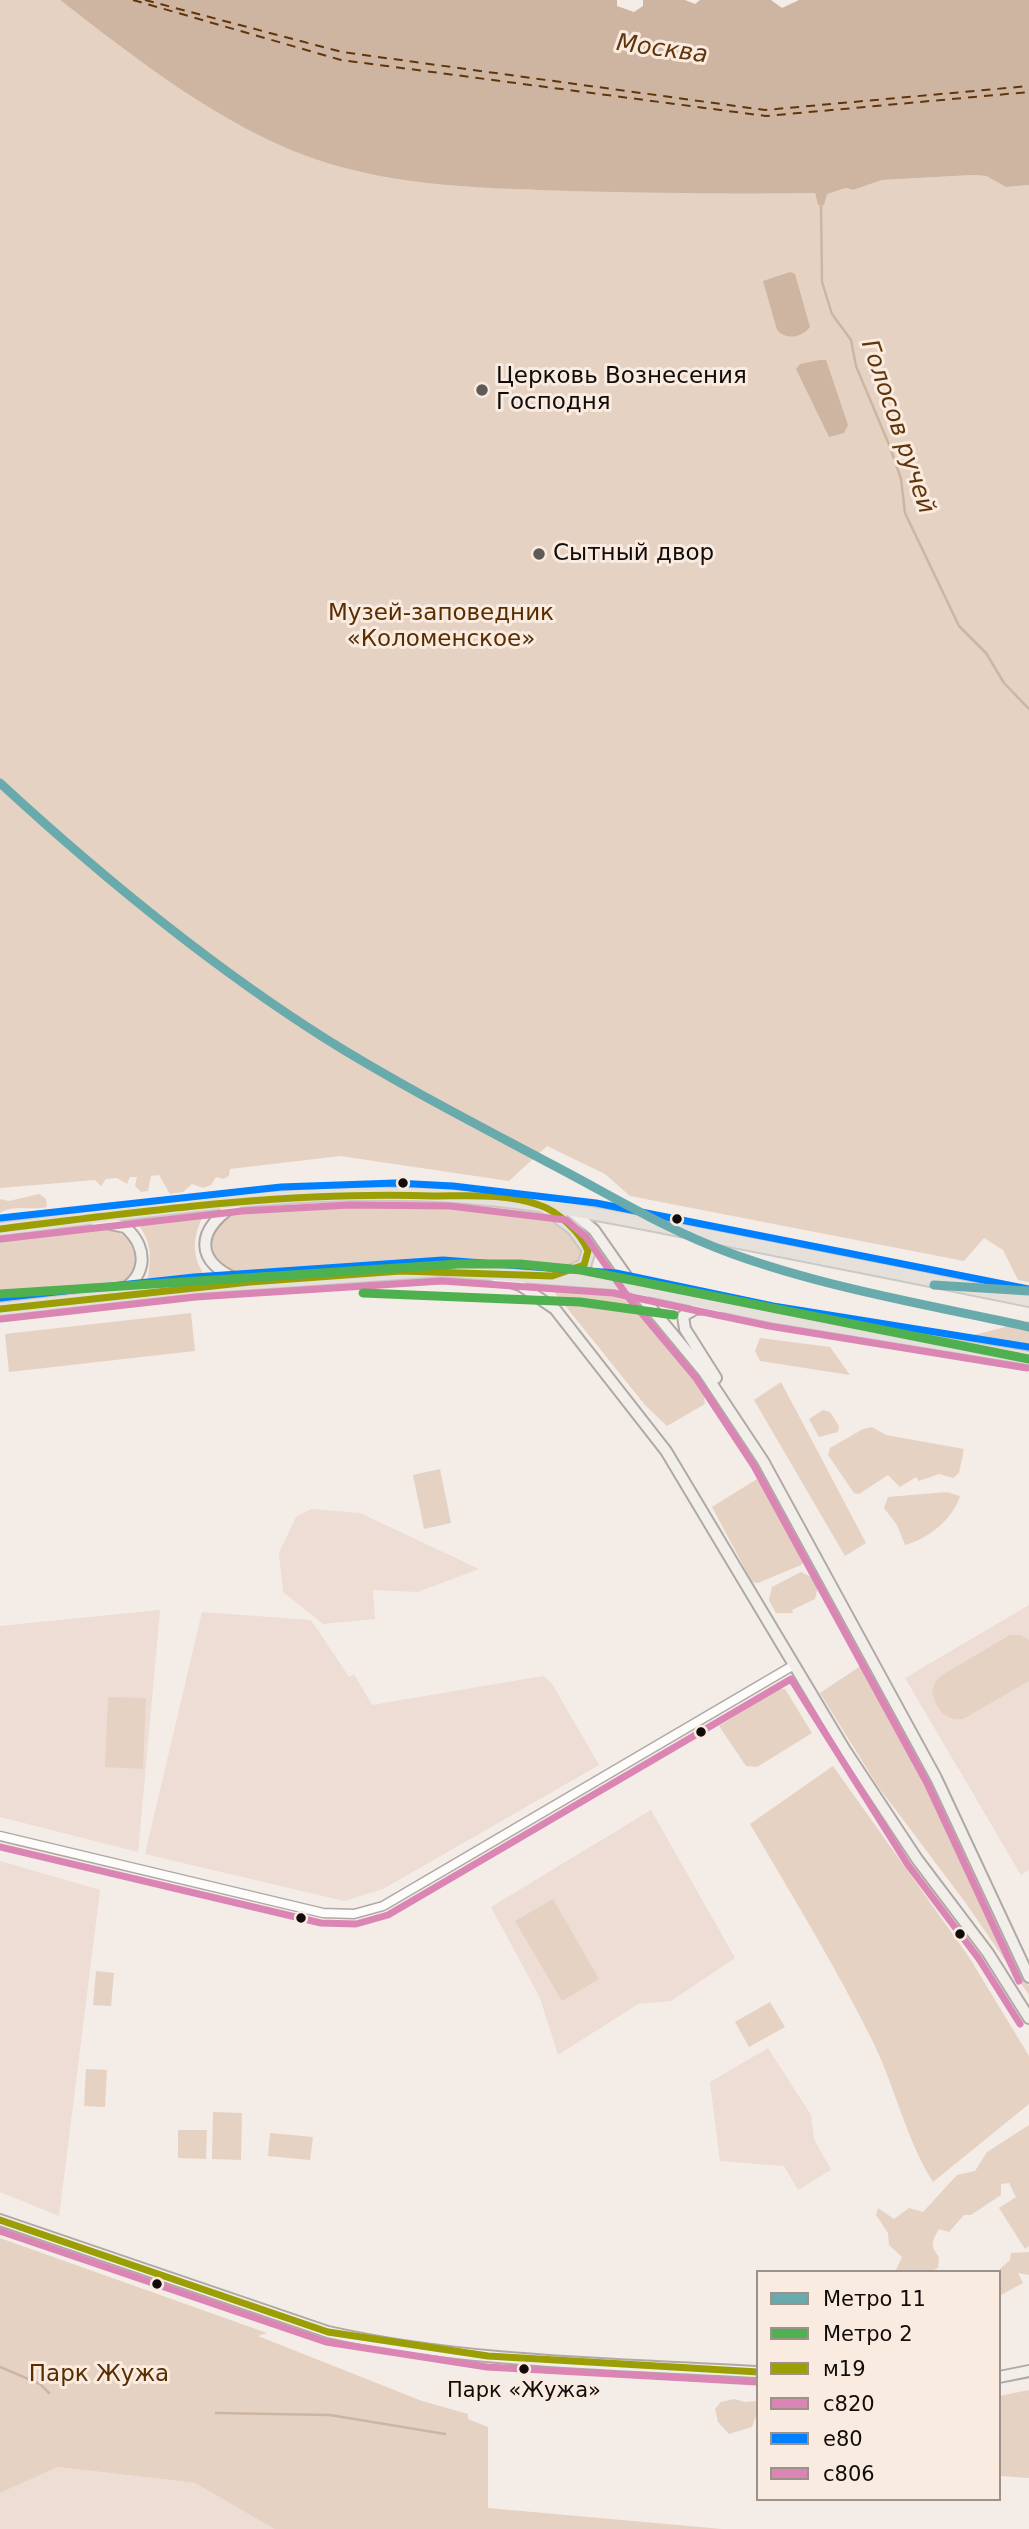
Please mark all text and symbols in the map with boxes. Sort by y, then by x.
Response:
water label: Москва [614,29,710,71]
water label: Голосов ручей [854,336,940,518]
place label: Церковь Вознесения Господня [496,363,747,417]
marker: Церковь Вознесения Господня [474,382,490,398]
place label: Сытный двор [553,540,714,568]
marker: Сытный двор [531,546,547,562]
park label: Музей-заповедник «Коломенское» [328,600,554,654]
unlabelled marker [396,1176,410,1190]
unlabelled marker [670,1212,684,1226]
unlabelled marker [694,1725,708,1739]
unlabelled marker [294,1911,308,1925]
unlabelled marker [953,1927,967,1941]
legend [756,2270,1001,2501]
unlabelled marker [150,2277,164,2291]
text: Метро 11 [823,2287,926,2311]
text: Метро 2 [823,2322,913,2346]
text: м19 [823,2357,866,2381]
park label: Парк Жужа [29,2361,169,2389]
marker: Парк «Жужа» [517,2362,531,2376]
place label: Парк «Жужа» [447,2379,601,2405]
text: с820 [823,2392,875,2416]
text: е80 [823,2427,863,2451]
text: с806 [823,2462,875,2486]

